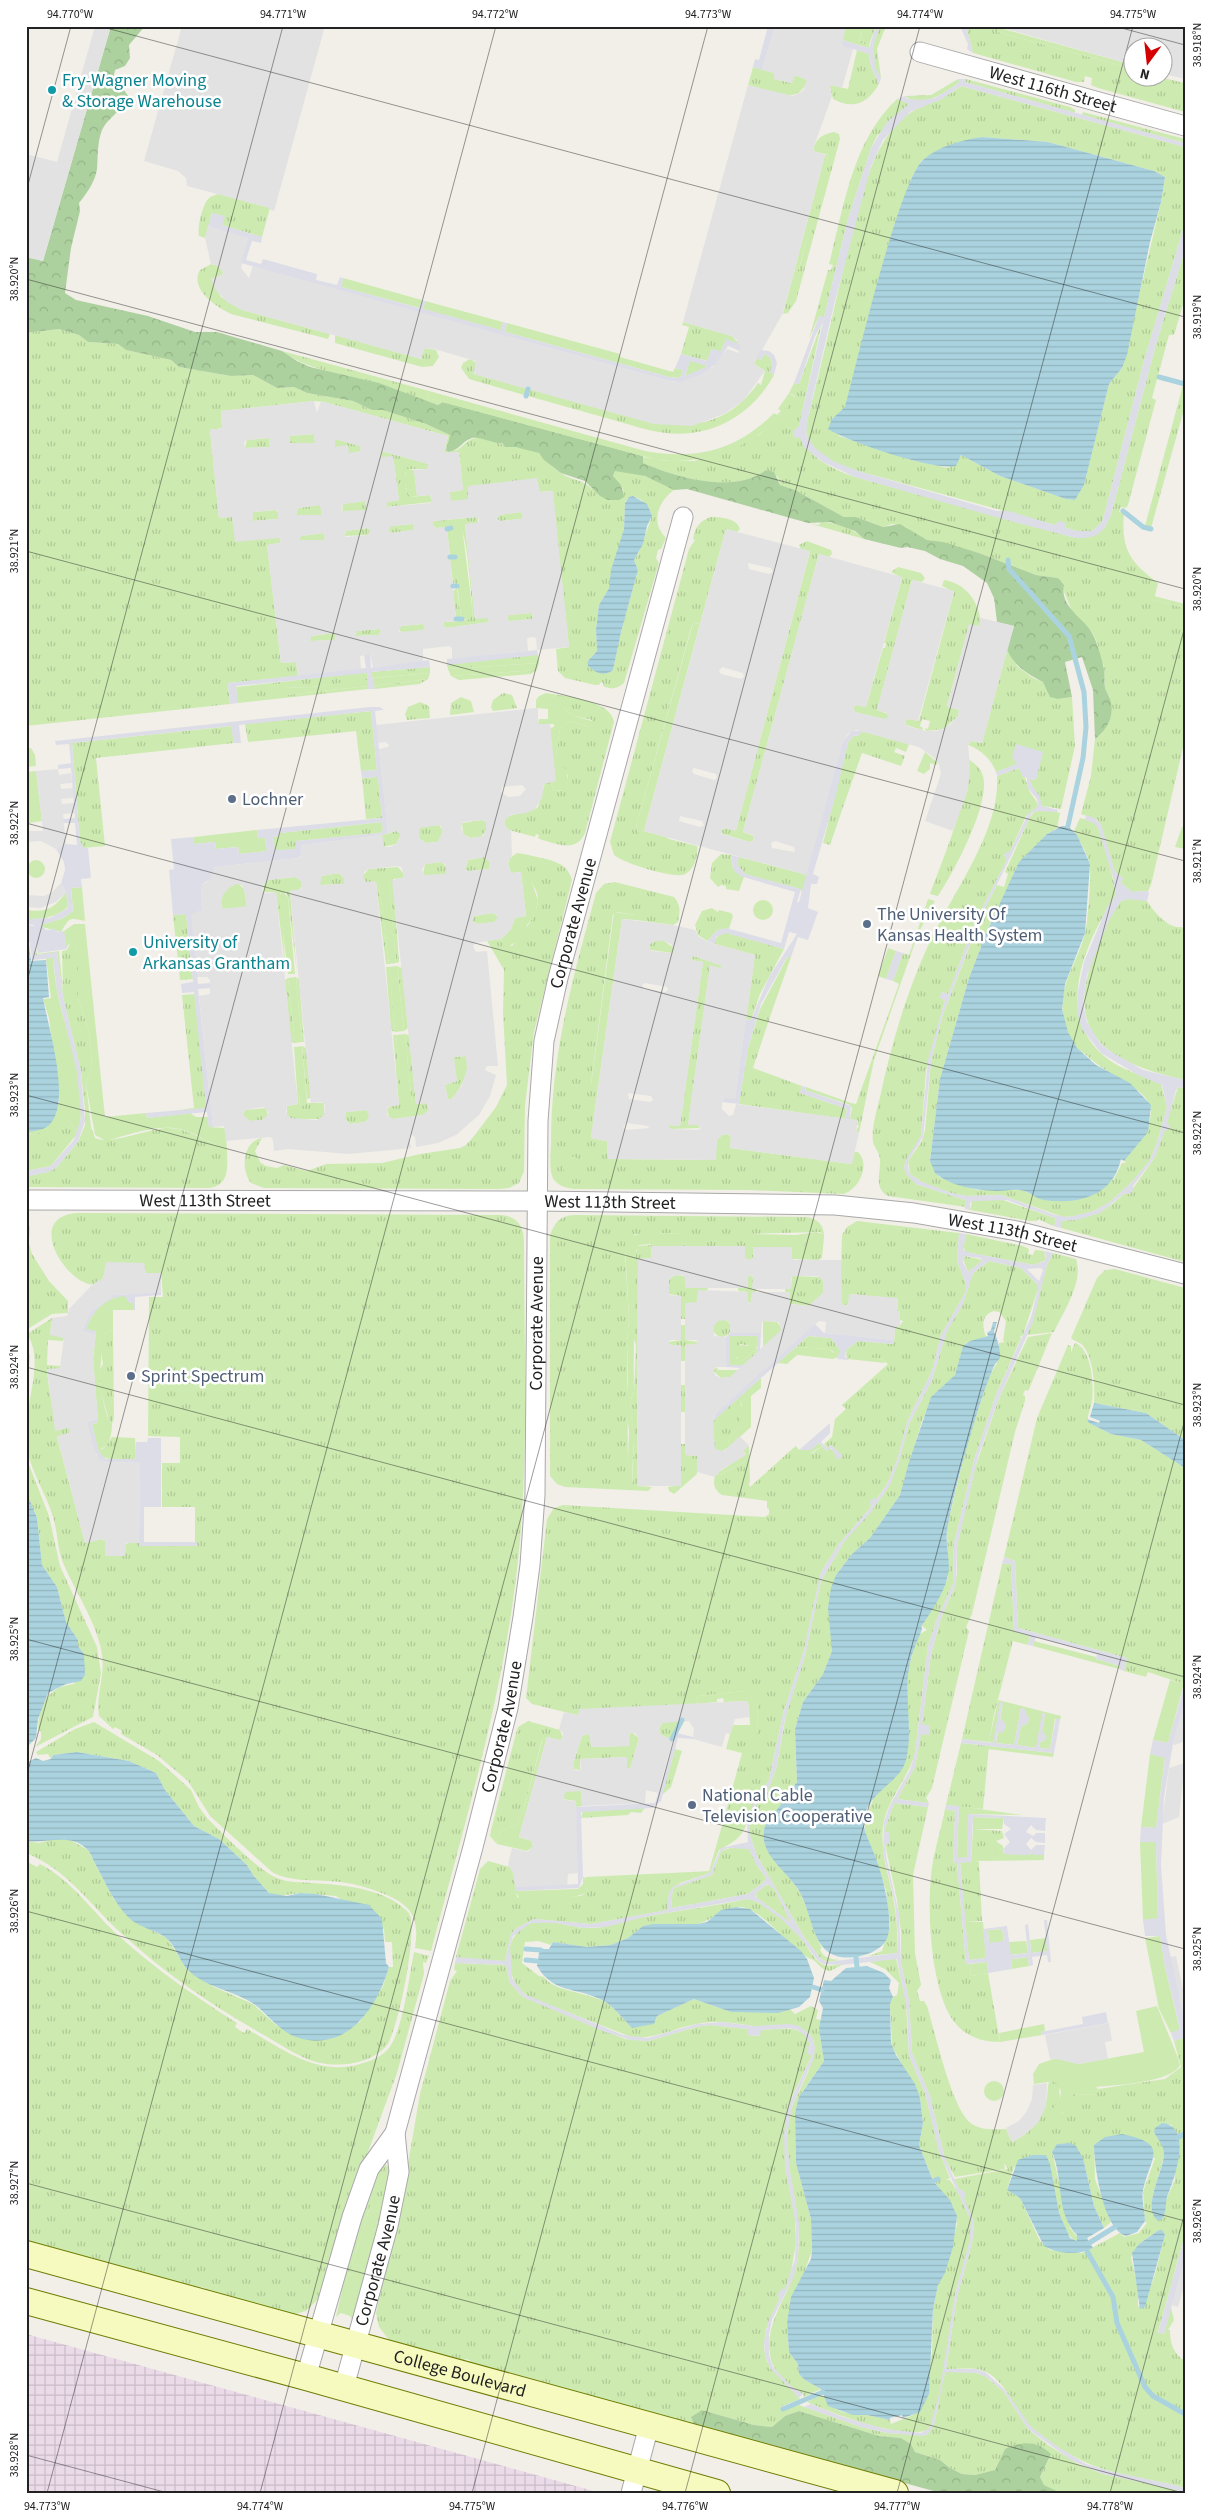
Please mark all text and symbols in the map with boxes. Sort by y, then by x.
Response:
text: 94.770°W [47,6,94,23]
text: 94.771°W [260,6,307,23]
text: 94.772°W [472,6,519,23]
text: 94.773°W [685,6,732,23]
text: 94.774°W [897,6,944,23]
text: 94.775°W [1110,6,1157,23]
text: 38.918°N [1189,23,1206,67]
north arrow [1124,38,1174,88]
street label: West 116th Street [986,59,1120,119]
text: N [1138,63,1152,84]
place label: Fry-Wagner Moving & Storage Warehouse [62,68,221,114]
marker: Fry-Wagner Moving & Storage Warehouse [46,84,58,96]
text: 38.920°N [6,257,23,301]
text: 38.919°N [1189,295,1206,339]
text: 38.921°N [6,529,23,573]
text: 38.920°N [1189,567,1206,611]
place label: Lochner [242,787,304,812]
marker: Lochner [226,793,238,805]
text: 38.922°N [6,801,23,845]
text: 38.921°N [1189,839,1206,883]
street label: Corporate Avenue [544,855,603,991]
place label: The University Of Kansas Health System [877,902,1043,948]
marker: The University Of Kansas Health System [861,918,873,930]
place label: University of Arkansas Grantham [143,930,290,976]
marker: University of Arkansas Grantham [127,946,139,958]
text: 38.923°N [6,1073,23,1117]
text: 38.922°N [1189,1111,1206,1155]
street label: West 113th Street [139,1188,271,1213]
street label: West 113th Street [544,1189,676,1215]
street label: West 113th Street [946,1207,1080,1258]
street label: Corporate Avenue [523,1256,549,1391]
text: 38.924°N [6,1345,23,1389]
place label: Sprint Spectrum [141,1364,264,1389]
marker: Sprint Spectrum [125,1370,137,1382]
text: 38.923°N [1189,1383,1206,1427]
text: 38.925°N [6,1617,23,1661]
text: 38.924°N [1189,1655,1206,1699]
street label: Corporate Avenue [475,1659,528,1795]
place label: National Cable Television Cooperative [702,1783,872,1829]
marker: National Cable Television Cooperative [686,1799,698,1811]
text: 38.926°N [6,1889,23,1933]
text: 38.925°N [1189,1927,1206,1971]
text: 38.927°N [6,2161,23,2205]
street label: Corporate Avenue [349,2193,407,2329]
text: 38.926°N [1189,2199,1206,2243]
street label: College Boulevard [391,2343,529,2403]
text: 38.928°N [6,2433,23,2477]
text: 94.773°W [24,2498,71,2515]
text: 94.774°W [237,2498,284,2515]
text: 94.775°W [449,2498,496,2515]
text: 94.776°W [662,2498,709,2515]
text: 94.777°W [874,2498,921,2515]
text: 94.778°W [1087,2498,1134,2515]

